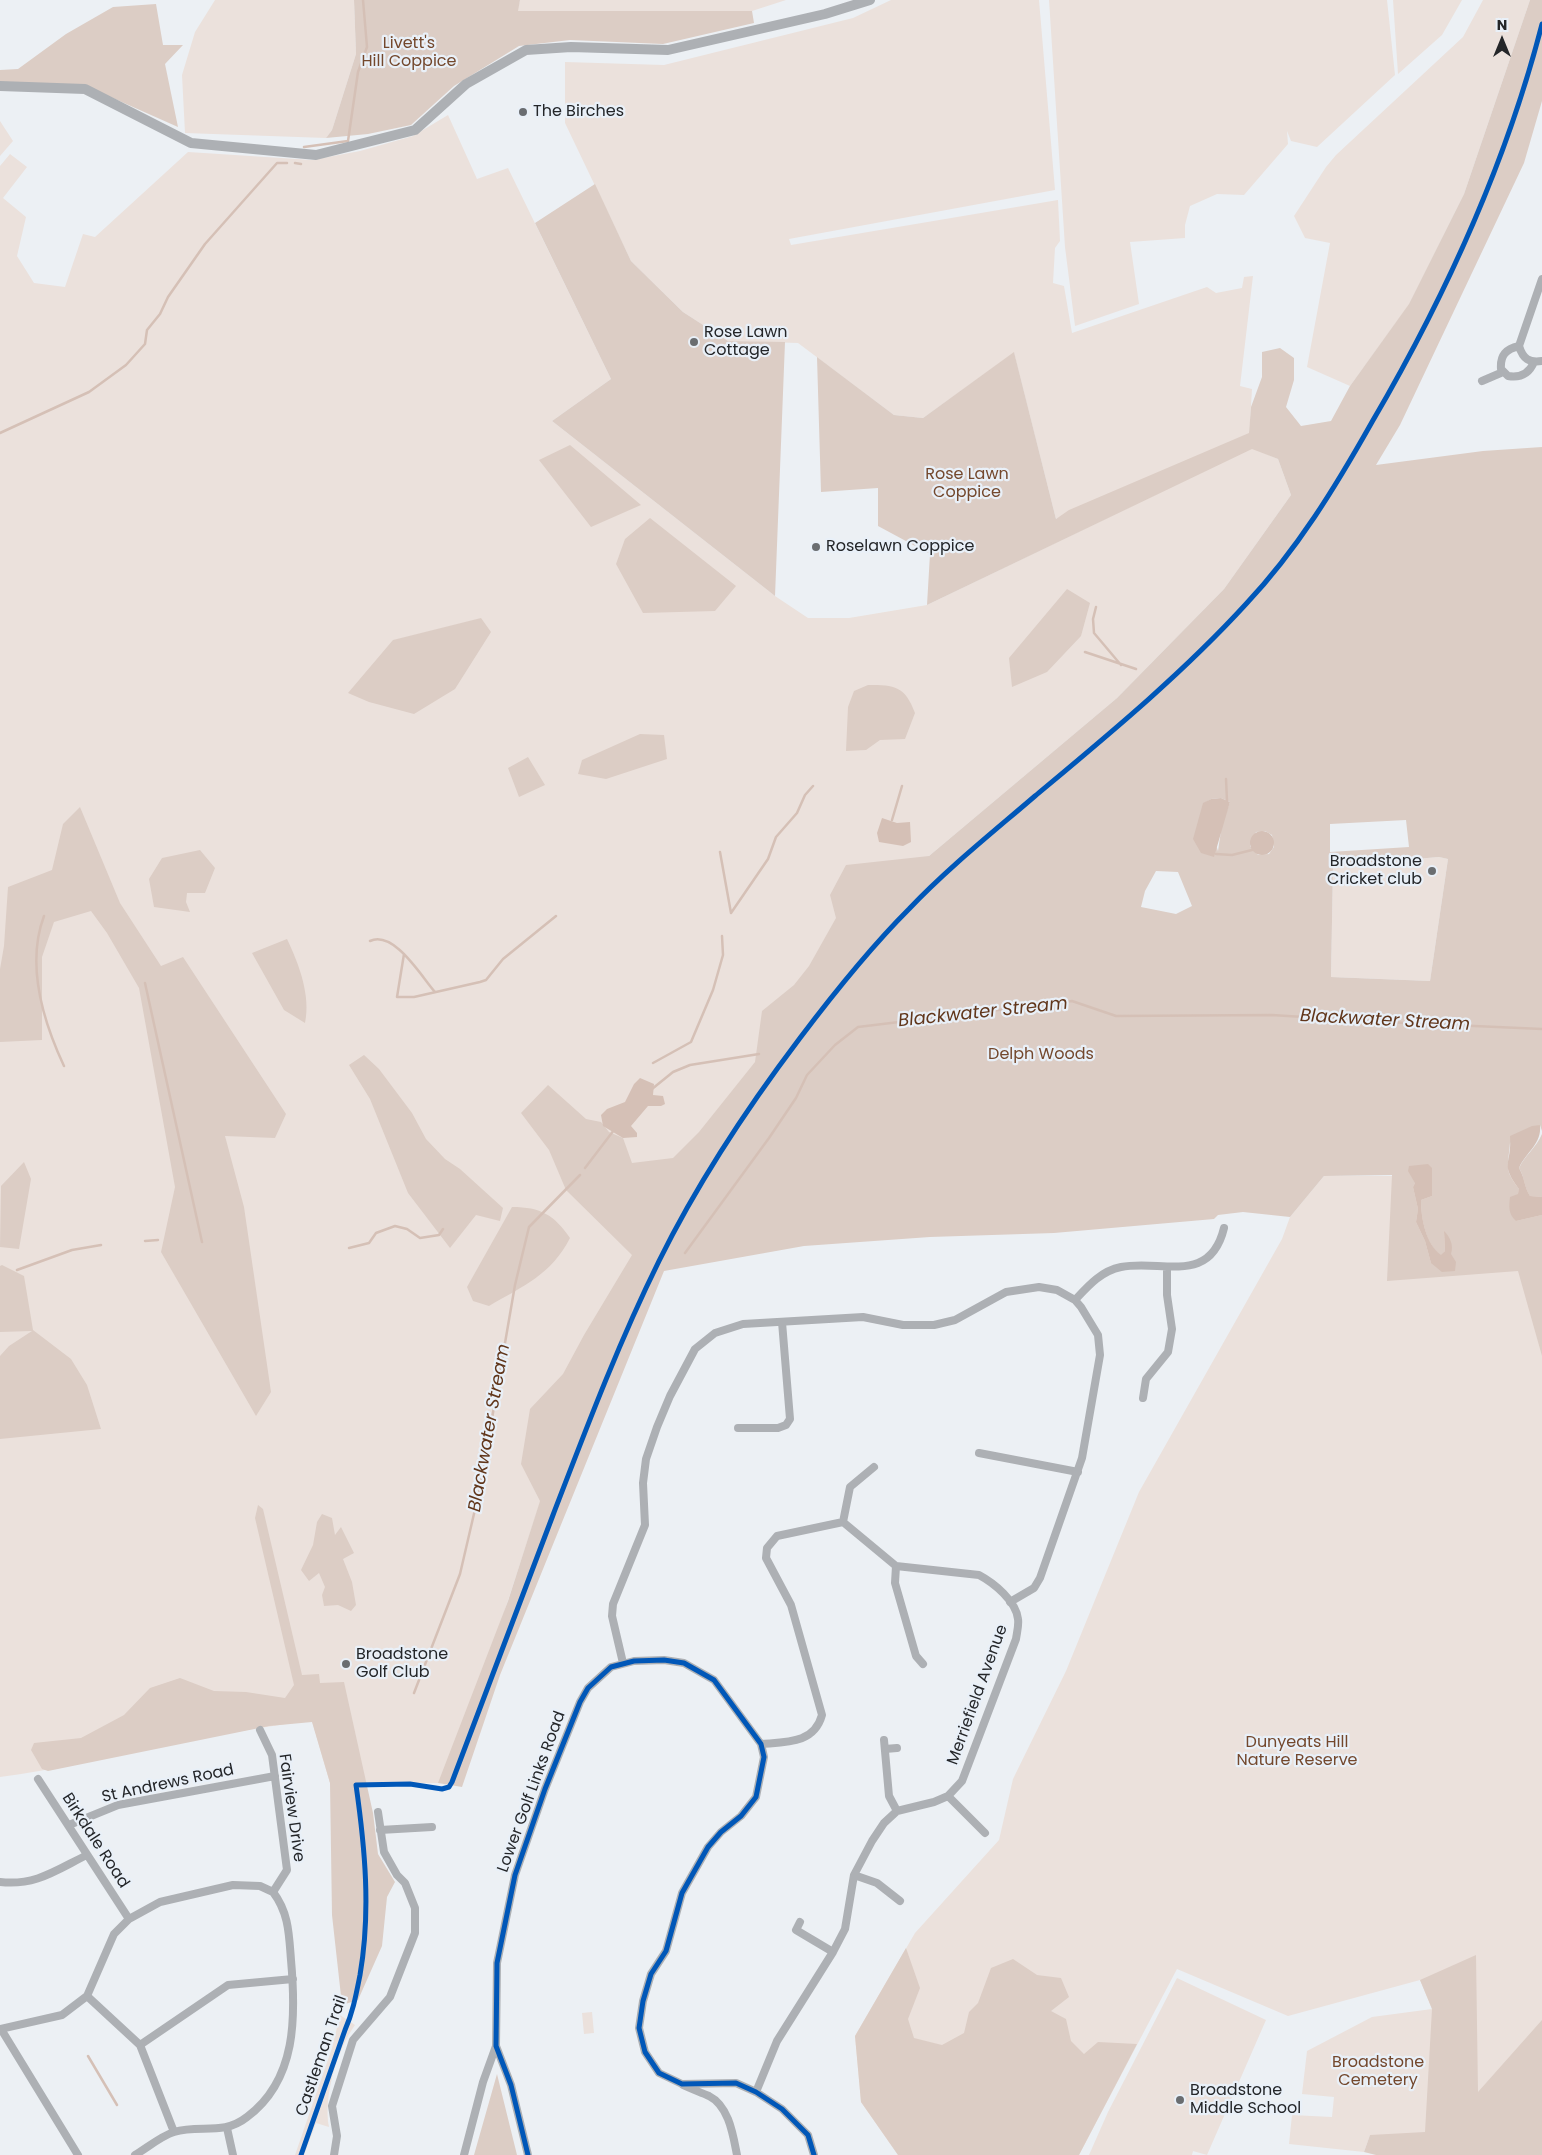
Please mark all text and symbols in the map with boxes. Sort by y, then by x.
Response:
north arrow [1477,15,1527,65]
text: N [1497,15,1507,35]
park label: Livett's Hill Coppice [362,34,456,72]
place label: The Birches [533,102,624,122]
marker: The Birches [517,106,529,118]
place label: Rose Lawn Cottage [704,323,788,361]
marker: Rose Lawn Cottage [688,336,700,348]
park label: Rose Lawn Coppice [925,465,1009,503]
place label: Roselawn Coppice [826,537,974,557]
marker: Roselawn Coppice [810,541,822,553]
place label: Broadstone Cricket club [1327,852,1422,890]
marker: Broadstone Cricket club [1426,865,1438,877]
water label: Blackwater Stream [897,993,1069,1033]
water label: Blackwater Stream [1299,1006,1471,1036]
park label: Delph Woods [988,1045,1094,1065]
water label: Blackwater Stream [465,1342,515,1514]
street label: Merriefield Avenue [944,1622,1012,1768]
place label: Broadstone Golf Club [356,1645,448,1683]
marker: Broadstone Golf Club [340,1658,352,1670]
street label: Lower Golf Links Road [494,1709,570,1875]
park label: Dunyeats Hill Nature Reserve [1236,1733,1358,1771]
street label: Fairview Drive [274,1753,308,1863]
street label: St Andrews Road [100,1761,236,1807]
street label: Birkdale Road [57,1790,133,1892]
street label: Castleman Trail [292,1993,352,2119]
park label: Broadstone Cemetery [1332,2053,1424,2091]
place label: Broadstone Middle School [1190,2081,1301,2119]
marker: Broadstone Middle School [1174,2094,1186,2106]

